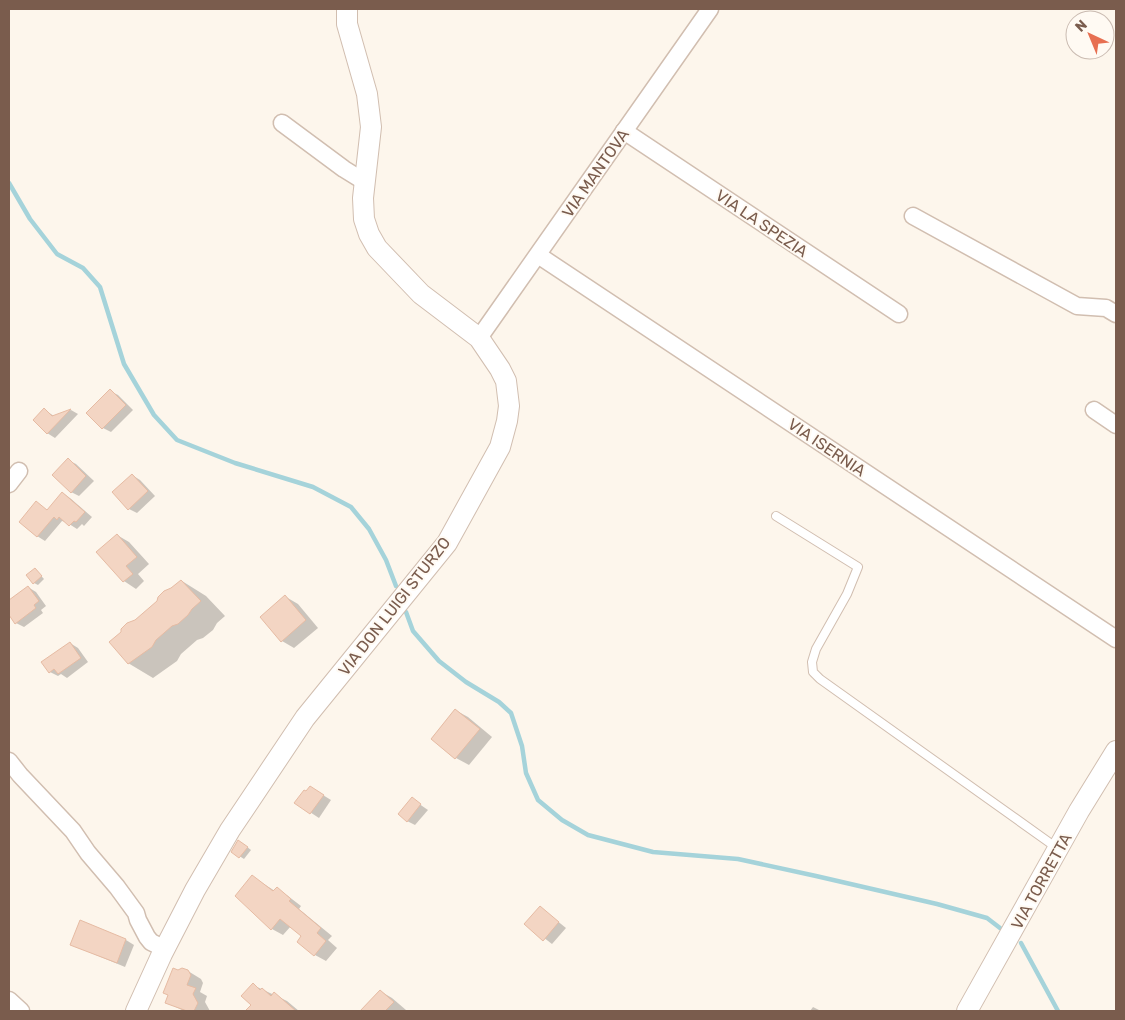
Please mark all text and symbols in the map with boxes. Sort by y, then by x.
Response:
north arrow [1065,10,1115,60]
text: N [1072,16,1091,36]
street label: VIA MANTOVA [558,125,633,221]
street label: VIA LA SPEZIA [712,186,812,261]
street label: VIA ISERNIA [784,414,869,481]
street label: VIA DON LUIGI STURZO [334,533,454,679]
street label: VIA TORRETTA [1007,829,1076,933]

